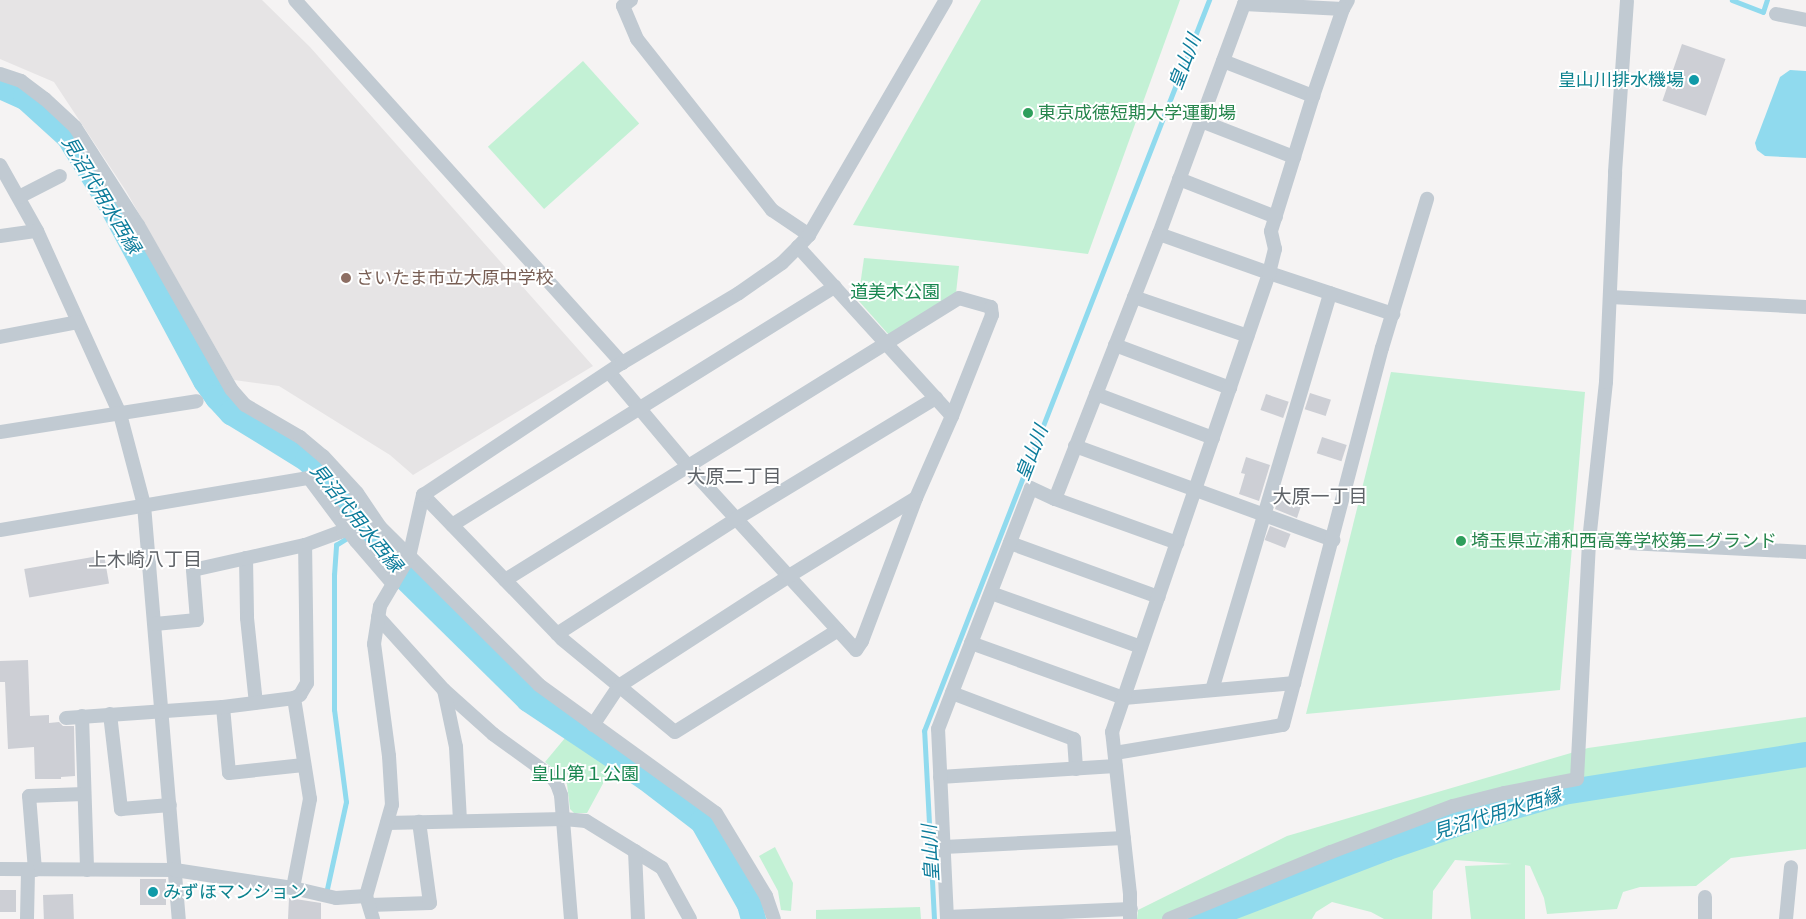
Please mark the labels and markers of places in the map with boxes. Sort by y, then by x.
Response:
place label: 皇山川排水機場 [1558,69,1684,91]
marker: 皇山川排水機場 [1688,74,1700,86]
place label: 東京成徳短期大学運動場 [1038,102,1236,124]
marker: 東京成徳短期大学運動場 [1022,107,1034,119]
place label: さいたま市立大原中学校 [356,267,554,289]
marker: さいたま市立大原中学校 [340,272,352,284]
place label: 埼玉県立浦和西高等学校第二グランド [1471,530,1777,552]
marker: 埼玉県立浦和西高等学校第二グランド [1455,535,1467,547]
place label: みずほマンション [163,881,307,903]
marker: みずほマンション [147,886,159,898]

